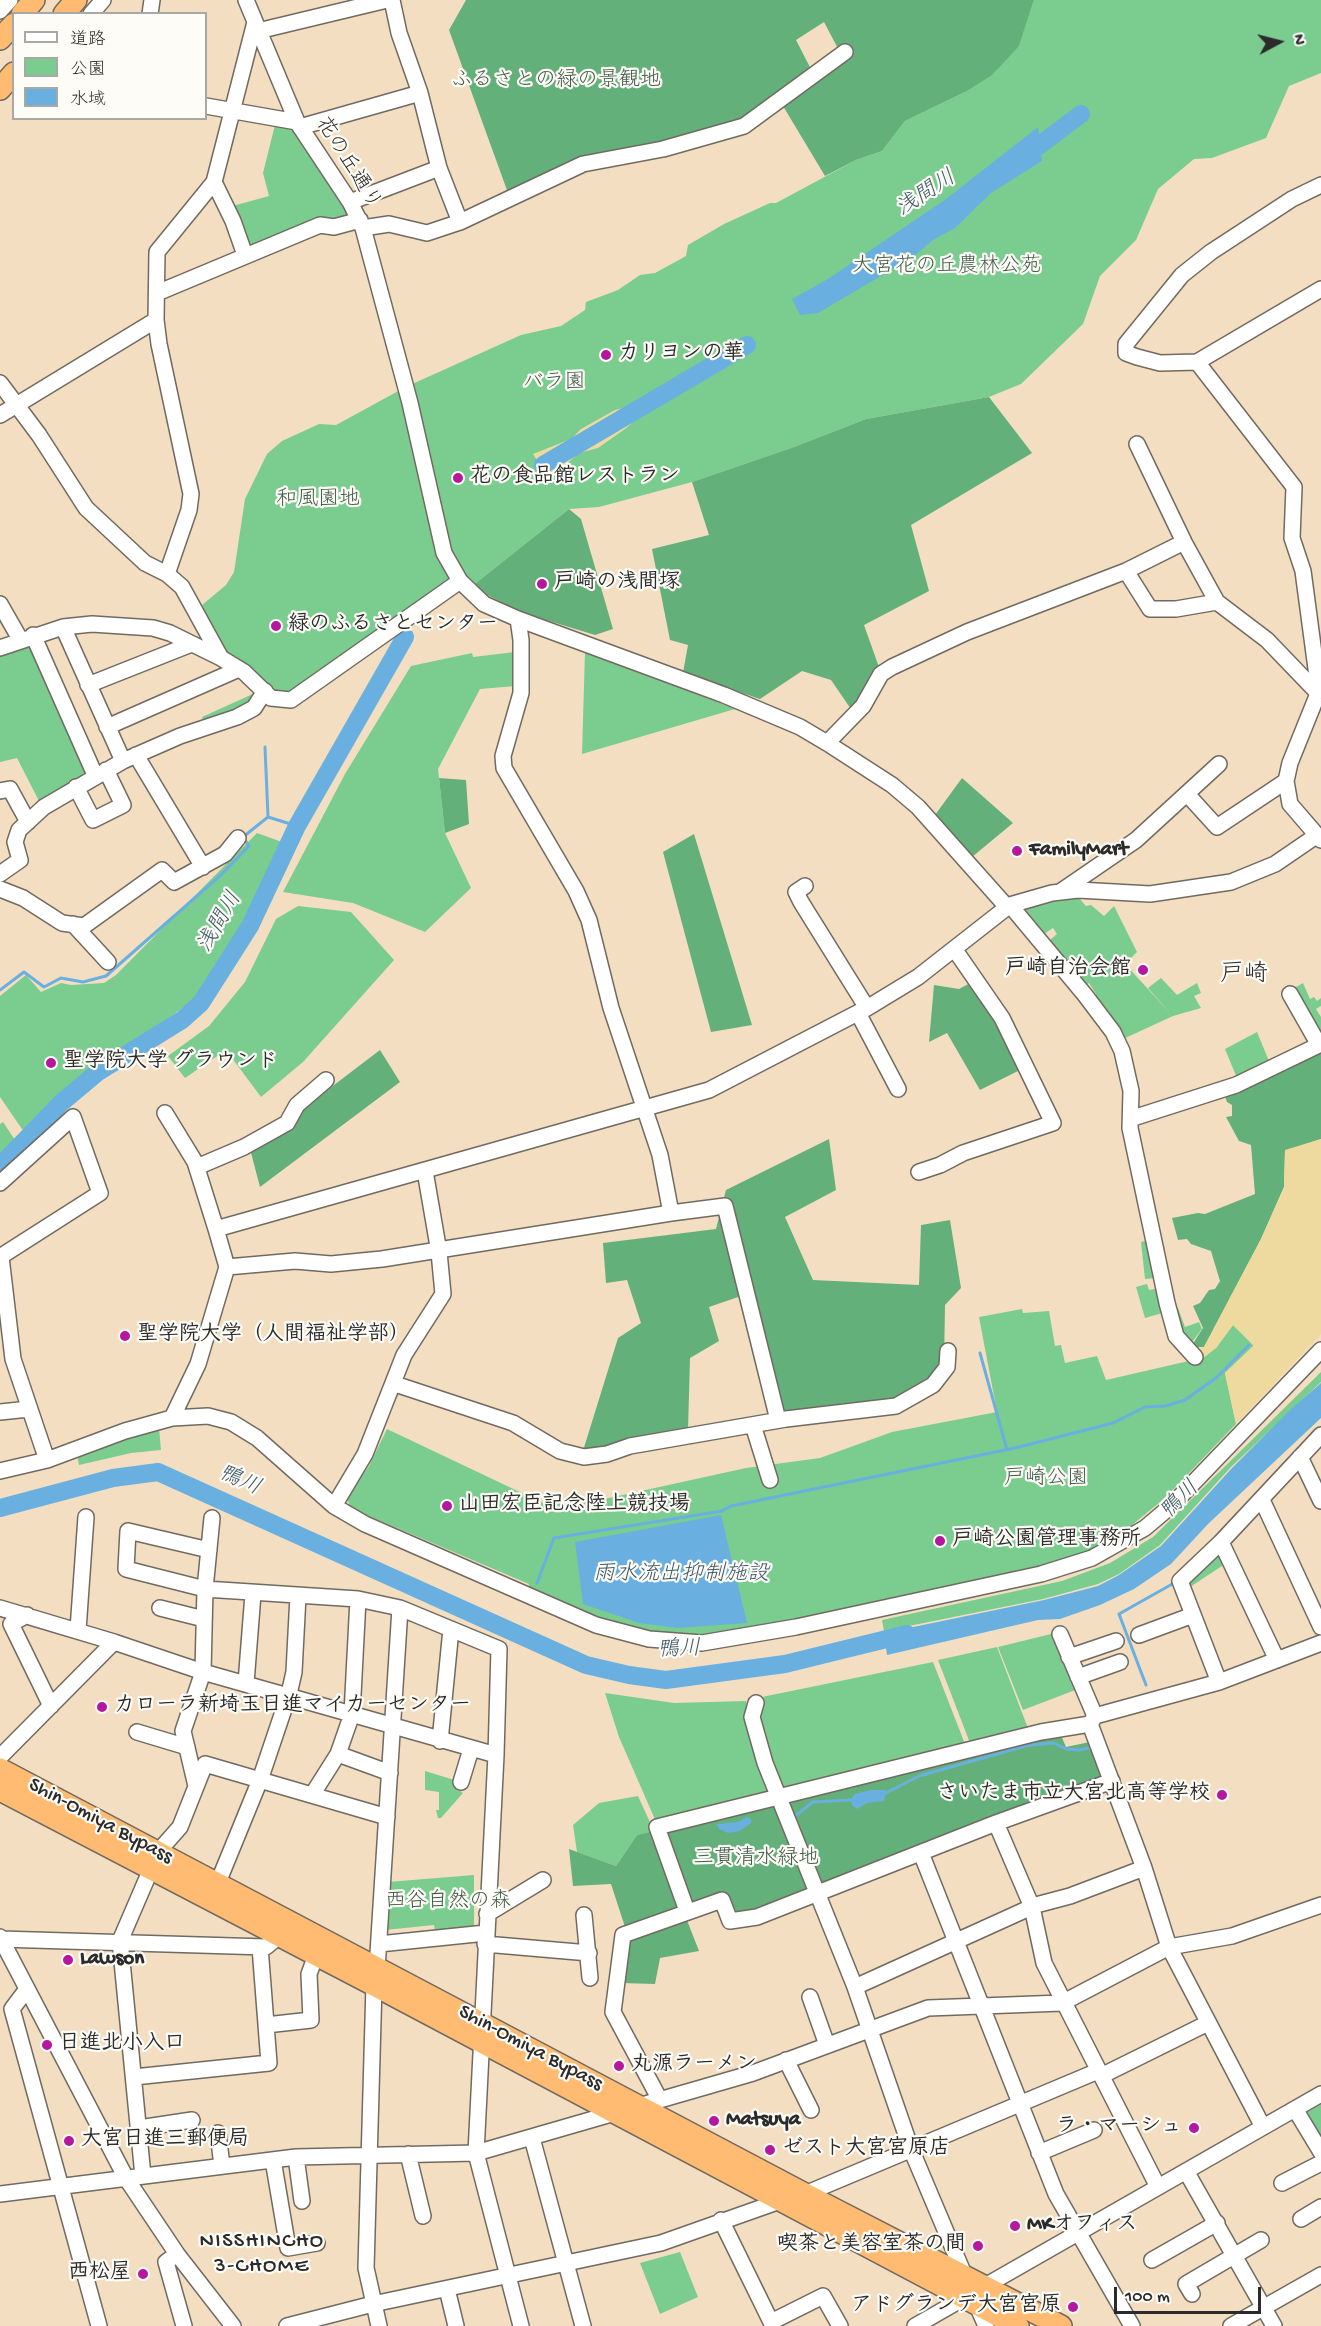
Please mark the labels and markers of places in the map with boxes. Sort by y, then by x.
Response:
place label: カリヨンの華 [618,342,744,368]
marker: カリヨンの華 [599,348,613,362]
place label: 花の食品館レストラン [470,465,680,491]
marker: 花の食品館レストラン [451,471,465,485]
place label: 戸崎の浅間塚 [554,571,680,597]
marker: 戸崎の浅間塚 [535,577,549,591]
place label: 緑のふるさとセンター [288,613,498,639]
marker: 緑のふるさとセンター [269,619,283,633]
place label: FamilyMart [1029,838,1128,864]
marker: FamilyMart [1010,844,1024,858]
place label: 戸崎自治会館 [1005,957,1131,983]
marker: 戸崎自治会館 [1136,963,1150,977]
place label: 聖学院大学 グラウンド [63,1050,278,1076]
marker: 聖学院大学 グラウンド [44,1056,58,1070]
place label: 聖学院大学（人間福祉学部） [137,1323,410,1349]
marker: 聖学院大学（人間福祉学部） [118,1329,132,1343]
place label: 山田宏臣記念陸上競技場 [459,1493,690,1519]
marker: 山田宏臣記念陸上競技場 [440,1499,454,1513]
place label: 戸崎公園管理事務所 [952,1528,1141,1554]
marker: 戸崎公園管理事務所 [933,1534,947,1548]
place label: カローラ新埼玉日進マイカーセンター [114,1694,471,1720]
marker: カローラ新埼玉日進マイカーセンター [95,1700,109,1714]
place label: さいたま市立大宮北高等学校 [937,1782,1210,1808]
marker: さいたま市立大宮北高等学校 [1215,1788,1229,1802]
place label: Lawson [80,1947,144,1973]
marker: Lawson [61,1953,75,1967]
place label: 日進北小入口 [59,2032,185,2058]
marker: 日進北小入口 [40,2038,54,2052]
place label: 丸源ラーメン [631,2053,757,2079]
marker: 丸源ラーメン [612,2059,626,2073]
place label: Matsuya [726,2108,800,2134]
marker: Matsuya [707,2114,721,2128]
place label: ラ・マーシュ [1056,2115,1182,2141]
marker: ラ・マーシュ [1187,2121,1201,2135]
place label: 大宮日進三郵便局 [81,2128,249,2154]
marker: 大宮日進三郵便局 [62,2134,76,2148]
place label: ゼスト大宮宮原店 [782,2137,950,2163]
marker: ゼスト大宮宮原店 [763,2143,777,2157]
place label: MKオフィス [1027,2213,1137,2239]
marker: MKオフィス [1008,2219,1022,2233]
place label: 喫茶と美容室茶の間 [777,2233,966,2259]
marker: 喫茶と美容室茶の間 [971,2239,985,2253]
place label: 西松屋 [68,2261,131,2287]
marker: 西松屋 [136,2267,150,2281]
place label: アドグランデ大宮宮原 [851,2294,1061,2320]
marker: アドグランデ大宮宮原 [1066,2300,1080,2314]

